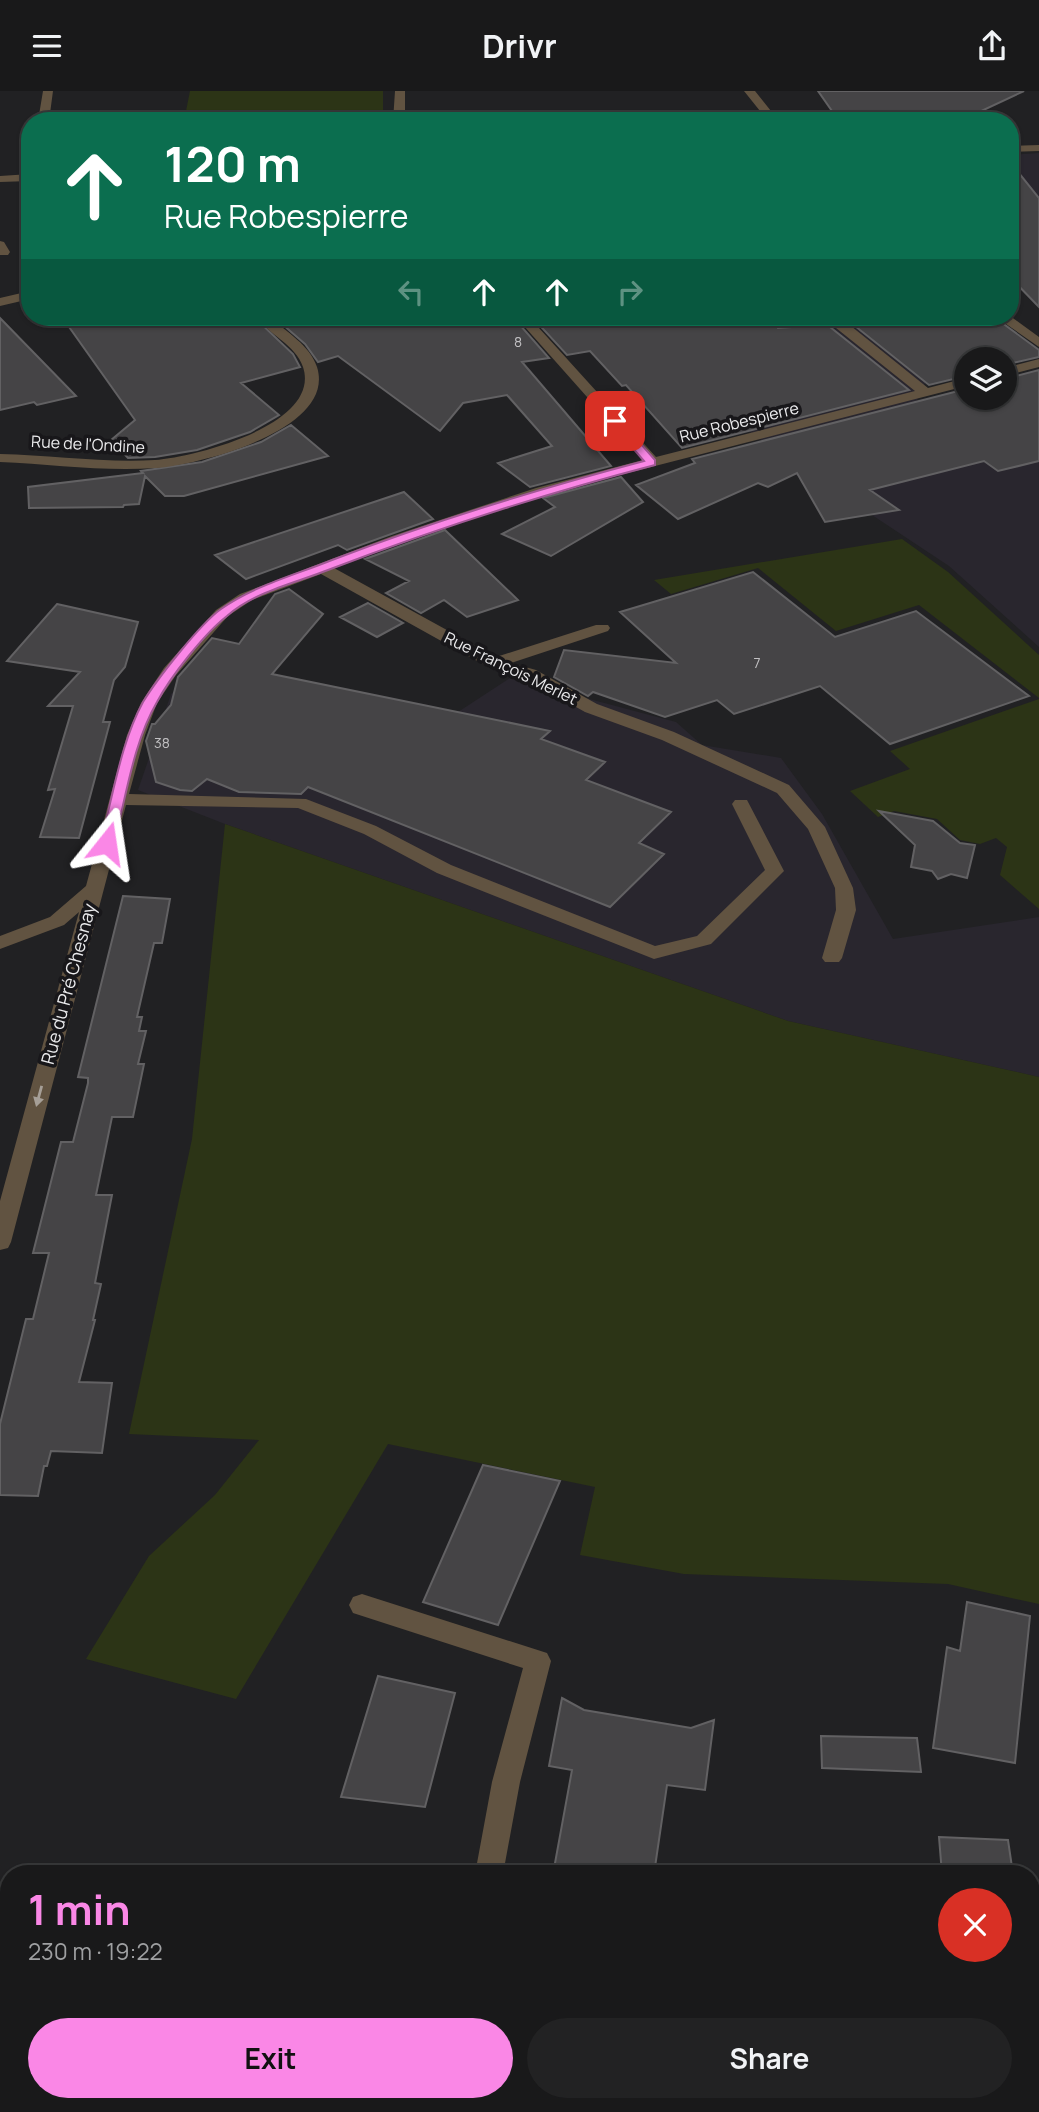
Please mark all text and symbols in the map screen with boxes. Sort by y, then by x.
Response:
text: Drivr [482,24,557,68]
icon: menu [28,27,66,65]
icon: share [973,27,1011,65]
text: 120 m [164,130,301,197]
icon: ahead [49,140,140,231]
text: Rue Robespierre [164,194,408,238]
icon: left [392,273,430,311]
icon: ahead [465,273,503,311]
icon: ahead [538,273,576,311]
icon: right [611,273,649,311]
house number: 8 [514,332,522,351]
map controls [954,347,1017,410]
button: layers [954,347,1017,410]
pin [585,391,645,451]
street label: Rue Robespierre [677,397,801,447]
icon: arrive [596,402,634,440]
street label: Rue de l'Ondine [31,430,145,458]
street label: Rue François Merlet [441,626,581,710]
house number: 7 [753,653,761,672]
house number: 38 [154,733,170,752]
position arrow [70,806,144,880]
street label: Rue du Pré Chesnay [35,900,101,1067]
one-way arrow [34,1086,44,1107]
text: 1 min [28,1880,131,1938]
button: close [938,1888,1012,1962]
text: 230 m · 19:22 [28,1935,163,1967]
button: Exit [28,2018,513,2098]
button: Share [527,2018,1012,2098]

